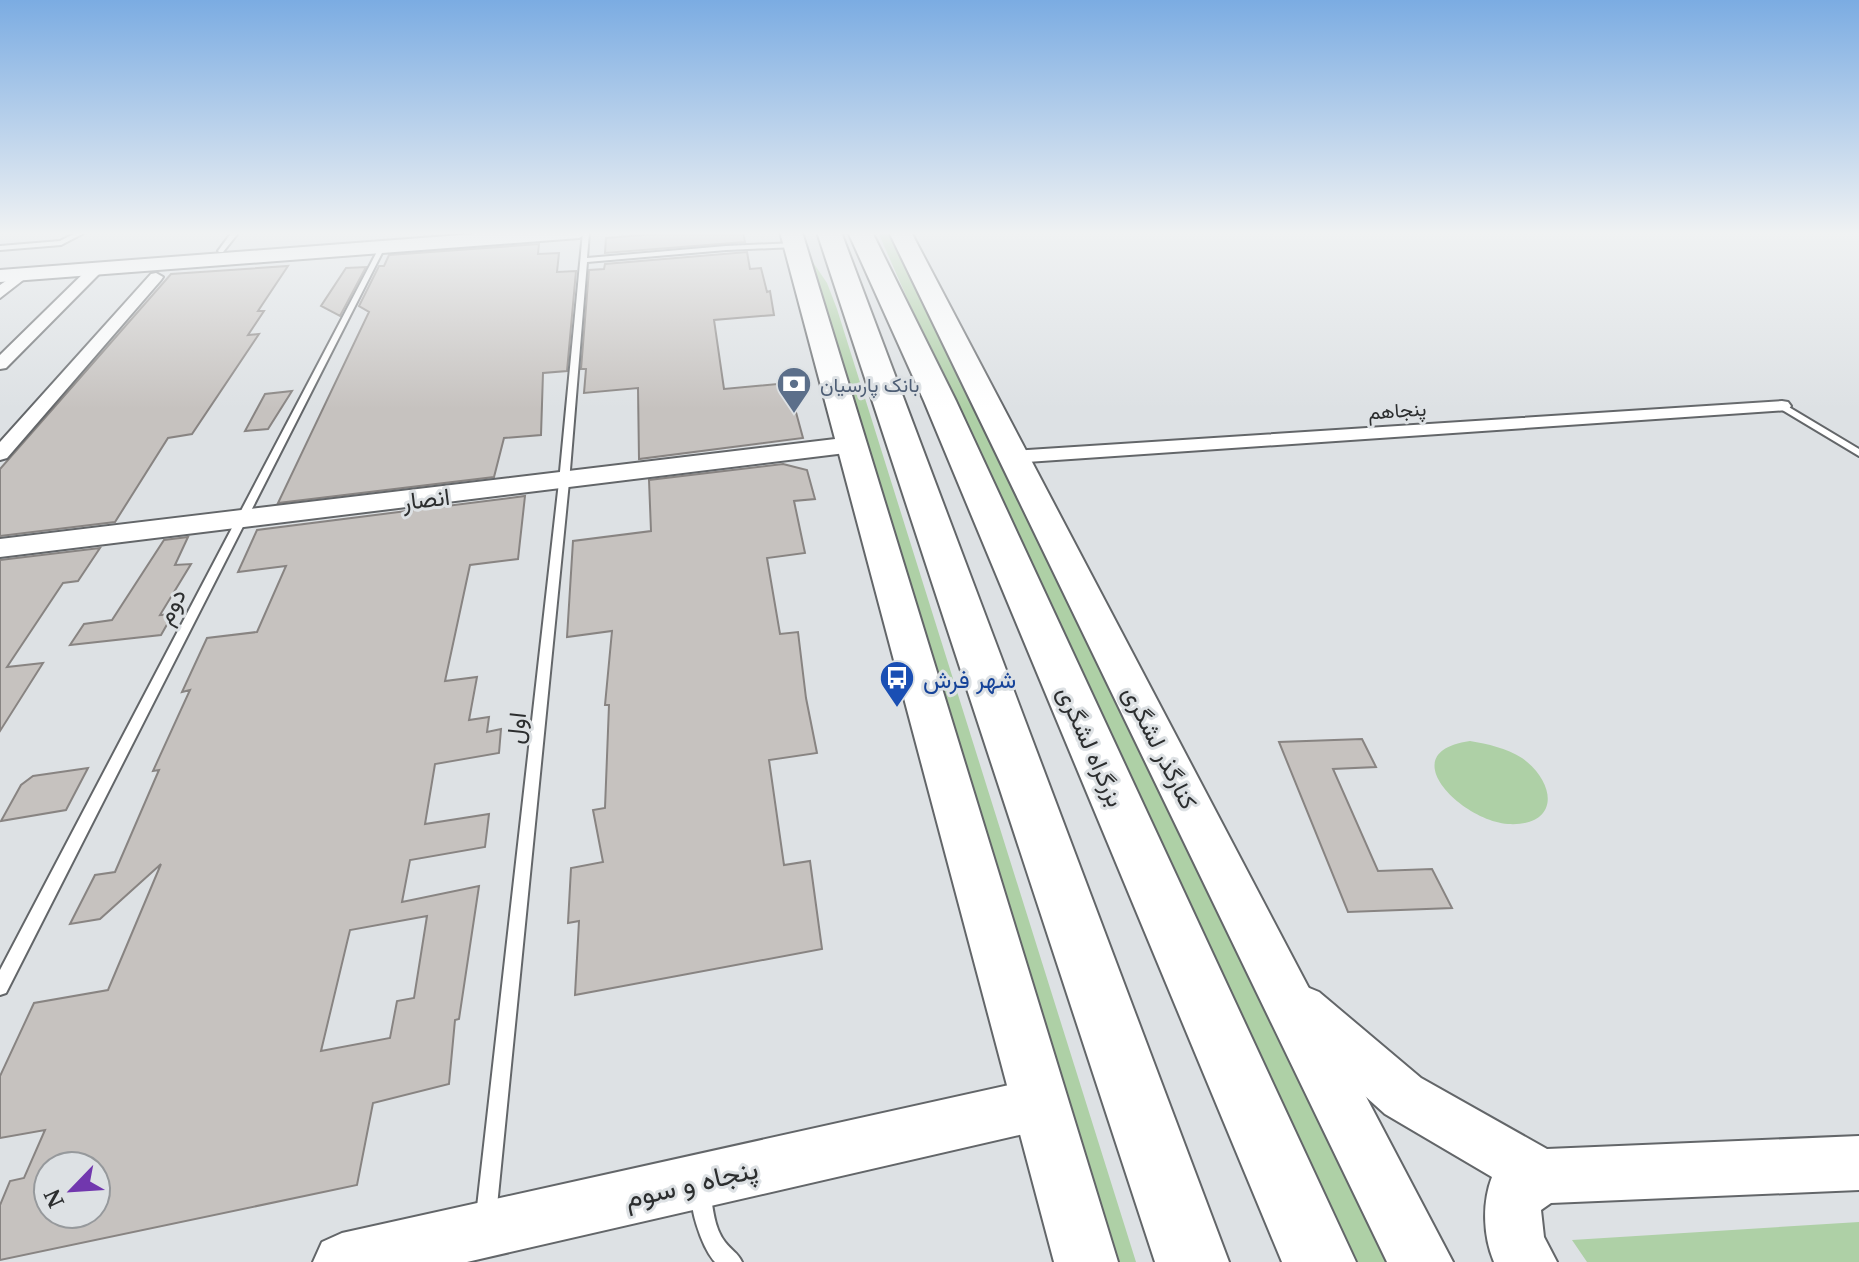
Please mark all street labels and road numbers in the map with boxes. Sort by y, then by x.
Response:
street label: پنجاهم [1367,394,1427,427]
street label: انصار [399,479,452,517]
street label: دوم [147,582,194,630]
street label: بزرگراه لشگری [1051,680,1133,812]
street label: کنارگذر لشگری [1116,680,1206,814]
street label: اول [497,711,533,745]
street label: پنجاه و سوم [621,1148,762,1217]

